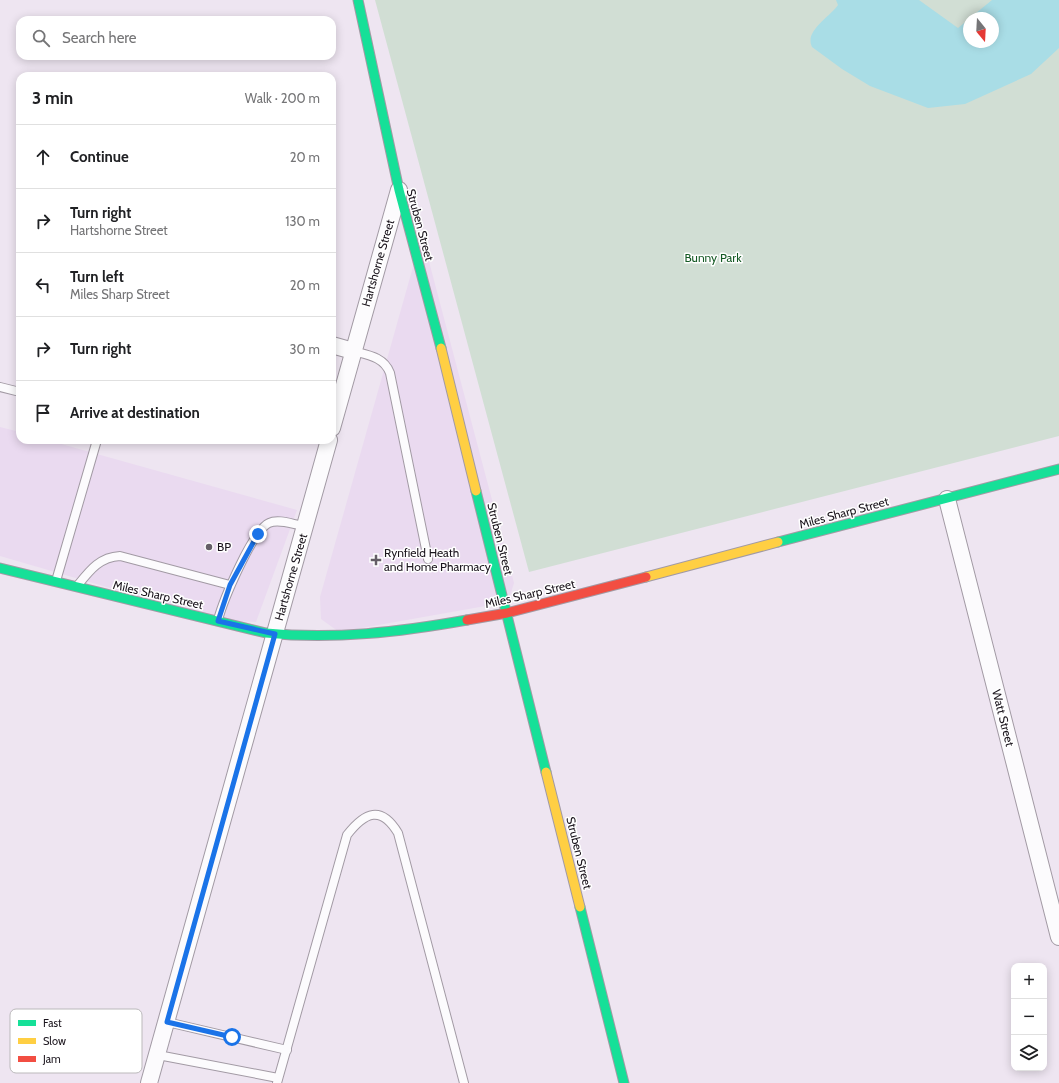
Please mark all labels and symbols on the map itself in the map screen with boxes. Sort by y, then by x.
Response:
north arrow [963,12,999,48]
street label: Struben Street [404,187,437,263]
street label: Hartshorne Street [358,217,397,308]
park label: Bunny Park [684,250,742,265]
street label: Miles Sharp Street [798,493,890,532]
street label: Struben Street [484,501,517,577]
route end [249,525,267,543]
street label: Hartshorne Street [271,531,310,622]
place label: BP [217,539,231,554]
marker: BP [204,542,214,552]
place label: Rynfield Heath and Home Pharmacy [384,545,491,574]
marker: Rynfield Heath and Home Pharmacy [371,555,381,565]
street label: Miles Sharp Street [483,576,576,611]
street label: Miles Sharp Street [112,577,205,612]
street label: Watt Street [989,688,1018,748]
street label: Struben Street [563,815,596,891]
legend [10,1009,142,1073]
text: Fast [43,1016,62,1030]
route start [223,1028,241,1046]
text: Slow [43,1034,66,1048]
text: Jam [42,1052,61,1066]

